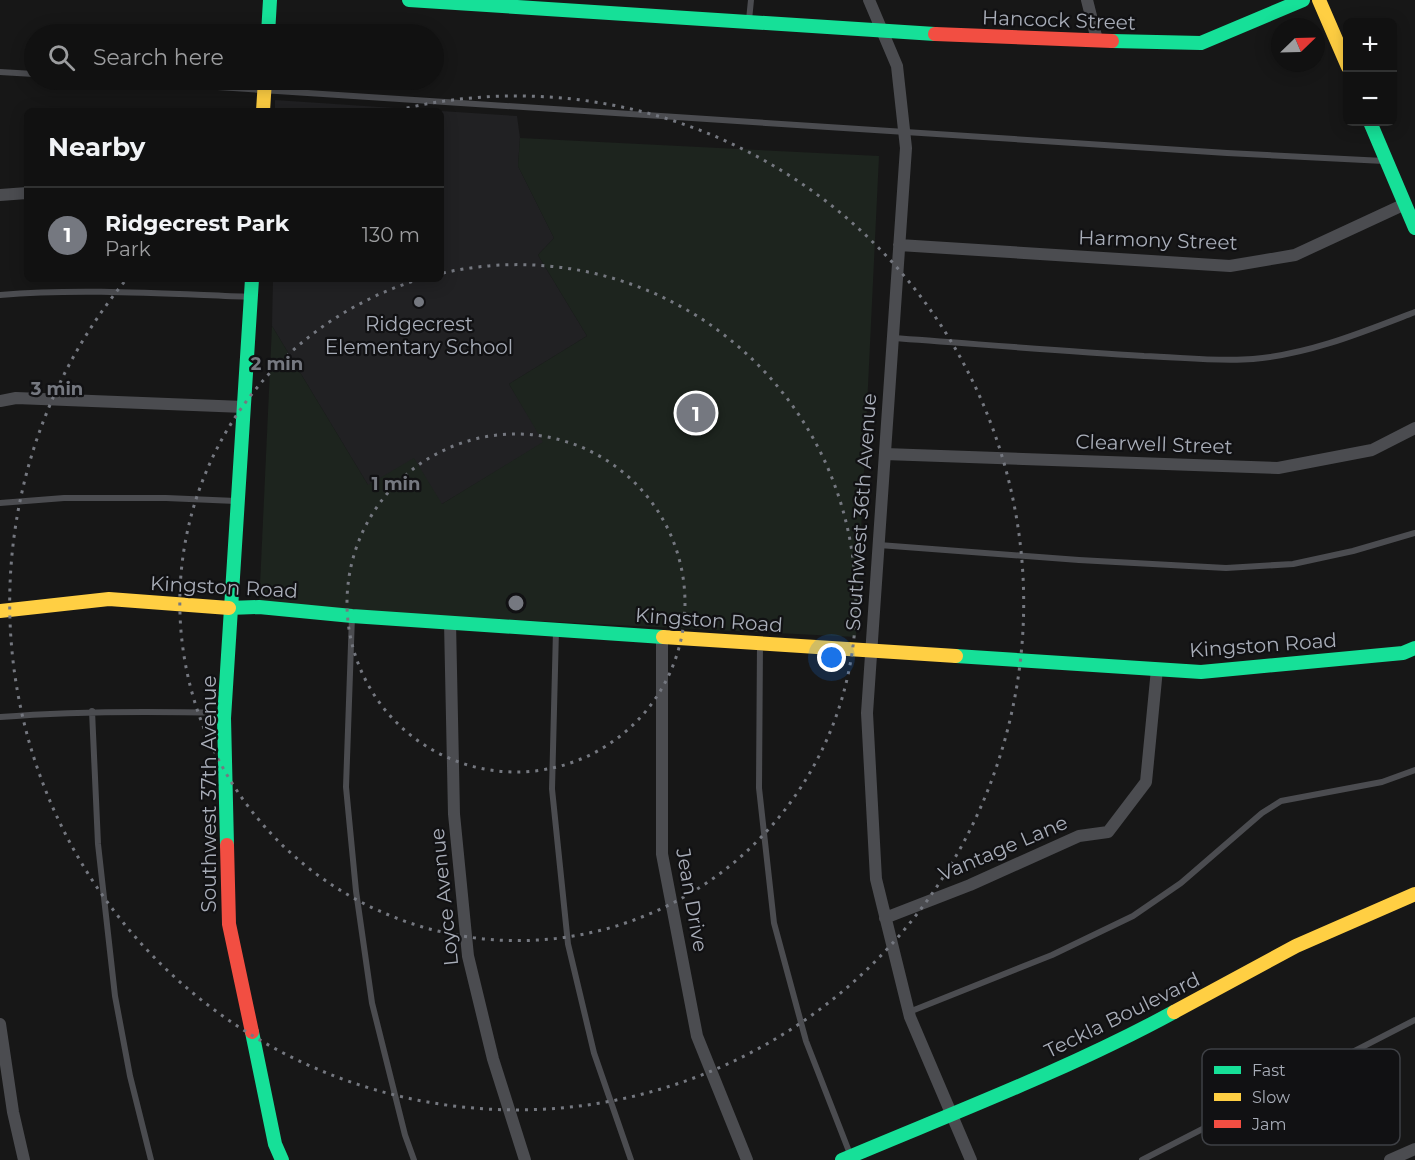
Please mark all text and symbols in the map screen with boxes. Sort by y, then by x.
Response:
street label: Hancock Street [982,5,1136,35]
north arrow [1271,18,1325,72]
map controls [1343,18,1397,126]
button: + [1343,18,1397,72]
search box [24,24,444,90]
icon: search [45,41,78,74]
text: Search here [93,44,224,71]
button: − [1343,72,1397,126]
text: Nearby [48,131,145,163]
text: Ridgecrest Park [105,210,289,237]
text: 1 [64,223,71,247]
text: 130 m [362,223,420,247]
street label: Harmony Street [1078,225,1238,255]
text: Park [105,237,151,261]
marker: Ridgecrest Elementary School [412,295,426,309]
place label: Ridgecrest Elementary School [325,312,513,359]
text: 2 min [251,353,303,375]
text: 3 min [30,378,83,400]
pin: 1 [676,390,716,436]
street label: Southwest 36th Avenue [841,392,881,632]
street label: Clearwell Street [1075,429,1233,459]
text: 1 min [372,473,420,495]
street label: Kingston Road [150,571,298,603]
centre of rings [506,593,526,613]
street label: Kingston Road [634,603,784,637]
street label: Kingston Road [1188,628,1338,662]
your location [817,643,846,672]
street label: Southwest 37th Avenue [197,675,221,913]
street label: Vantage Lane [935,810,1071,886]
street label: Loyce Avenue [425,827,463,967]
street label: Jean Drive [671,845,713,954]
street label: Teckla Boulevard [1040,967,1204,1063]
legend [1202,1049,1400,1145]
text: Fast [1252,1061,1286,1080]
text: Slow [1252,1088,1290,1107]
text: Jam [1251,1115,1286,1134]

